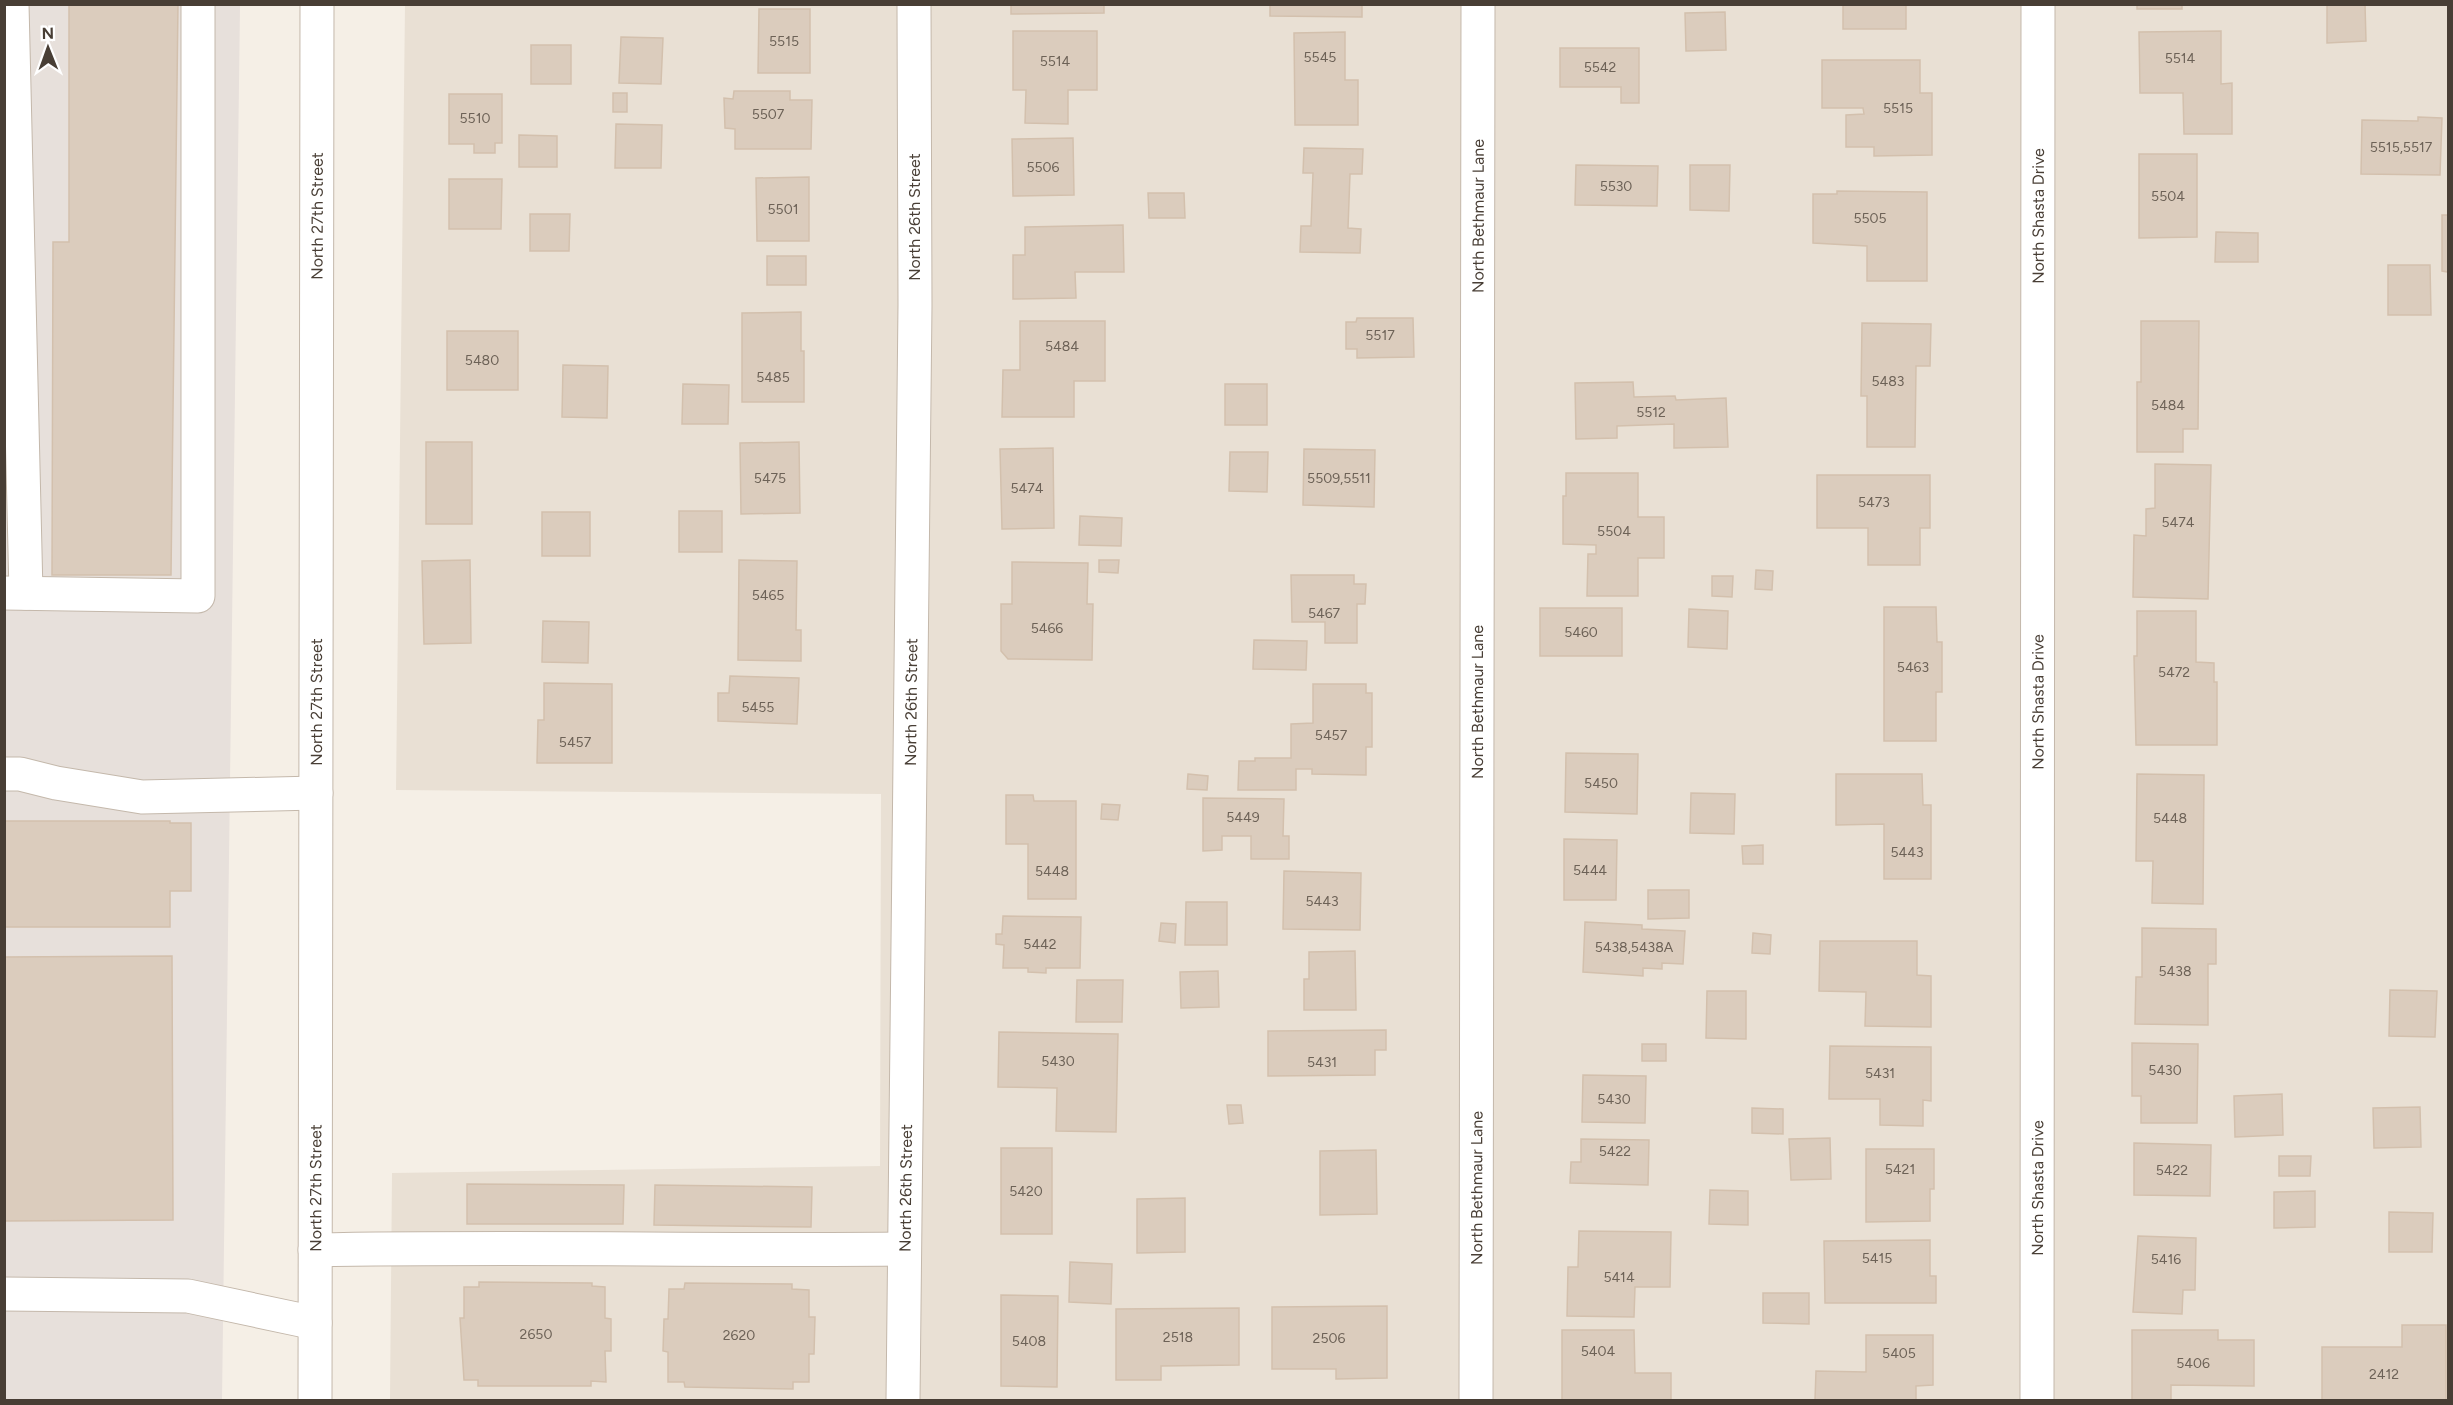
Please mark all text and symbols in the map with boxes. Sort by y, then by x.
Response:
north arrow [18,18,78,78]
text: N [41,24,54,43]
house number: 5515 [769,33,799,50]
house number: 5545 [1304,49,1336,66]
house number: 5514 [2165,50,2196,67]
house number: 5514 [1040,53,1071,70]
house number: 5542 [1584,59,1616,76]
house number: 5515 [1883,100,1913,117]
house number: 5507 [752,106,785,123]
house number: 5510 [460,110,490,127]
street label: North Bethmaur Lane [1468,139,1487,293]
house number: 5515,5517 [2370,139,2433,156]
street label: North Shasta Drive [2028,148,2047,284]
street label: North 27th Street [307,152,326,280]
street label: North 26th Street [905,153,924,281]
house number: 5506 [1027,159,1060,176]
house number: 5530 [1600,178,1632,195]
house number: 5504 [2151,188,2185,205]
house number: 5501 [768,201,798,218]
house number: 5505 [1853,210,1887,227]
house number: 5517 [1365,327,1395,344]
house number: 5484 [1045,338,1079,355]
house number: 5480 [465,352,499,369]
house number: 5485 [756,369,790,386]
house number: 5483 [1872,373,1904,390]
house number: 5484 [2151,397,2185,414]
house number: 5512 [1636,404,1666,421]
house number: 5475 [754,470,786,487]
house number: 5509,5511 [1307,470,1371,487]
house number: 5474 [1011,480,1044,497]
house number: 5473 [1858,494,1890,511]
house number: 5474 [2162,514,2195,531]
house number: 5504 [1597,523,1631,540]
house number: 5465 [752,587,784,604]
house number: 5467 [1308,605,1341,622]
house number: 5466 [1031,620,1063,637]
house number: 5460 [1564,624,1598,641]
street label: North Bethmaur Lane [1467,625,1487,779]
street label: North Shasta Drive [2028,634,2047,770]
street label: North 27th Street [306,638,326,766]
street label: North 26th Street [900,638,921,766]
house number: 5463 [1897,659,1929,676]
house number: 5472 [2158,664,2190,681]
house number: 5455 [742,699,774,716]
house number: 5457 [1315,727,1348,744]
house number: 5457 [559,734,592,751]
house number: 5450 [1584,775,1618,792]
house number: 5449 [1226,809,1260,826]
house number: 5448 [2153,810,2187,827]
house number: 5443 [1890,844,1924,861]
house number: 5444 [1573,862,1607,879]
house number: 5448 [1035,863,1069,880]
house number: 5443 [1305,893,1339,910]
house number: 5442 [1023,936,1057,953]
house number: 5438,5438A [1595,939,1674,956]
house number: 5438 [2159,963,2191,980]
house number: 5430 [1041,1053,1075,1070]
house number: 5431 [1307,1054,1337,1071]
house number: 5430 [2148,1062,2182,1079]
house number: 5431 [1865,1065,1895,1082]
house number: 5430 [1597,1091,1631,1108]
street label: North Bethmaur Lane [1467,1111,1486,1265]
street label: North Shasta Drive [2028,1120,2047,1256]
street label: North 27th Street [306,1124,325,1252]
street label: North 26th Street [895,1124,916,1252]
house number: 5422 [1599,1143,1631,1160]
house number: 5421 [1885,1161,1915,1178]
house number: 5422 [2156,1162,2188,1179]
house number: 5420 [1009,1183,1043,1200]
house number: 5415 [1862,1250,1892,1267]
house number: 5416 [2151,1251,2181,1268]
house number: 5414 [1603,1269,1635,1286]
house number: 2650 [520,1326,552,1343]
house number: 2620 [723,1327,755,1344]
house number: 2518 [1163,1329,1193,1346]
house number: 2506 [1313,1330,1345,1347]
house number: 5408 [1012,1333,1046,1350]
house number: 5404 [1581,1343,1616,1360]
house number: 5405 [1882,1345,1916,1362]
house number: 5406 [2176,1355,2210,1372]
house number: 2412 [2369,1366,2399,1383]

